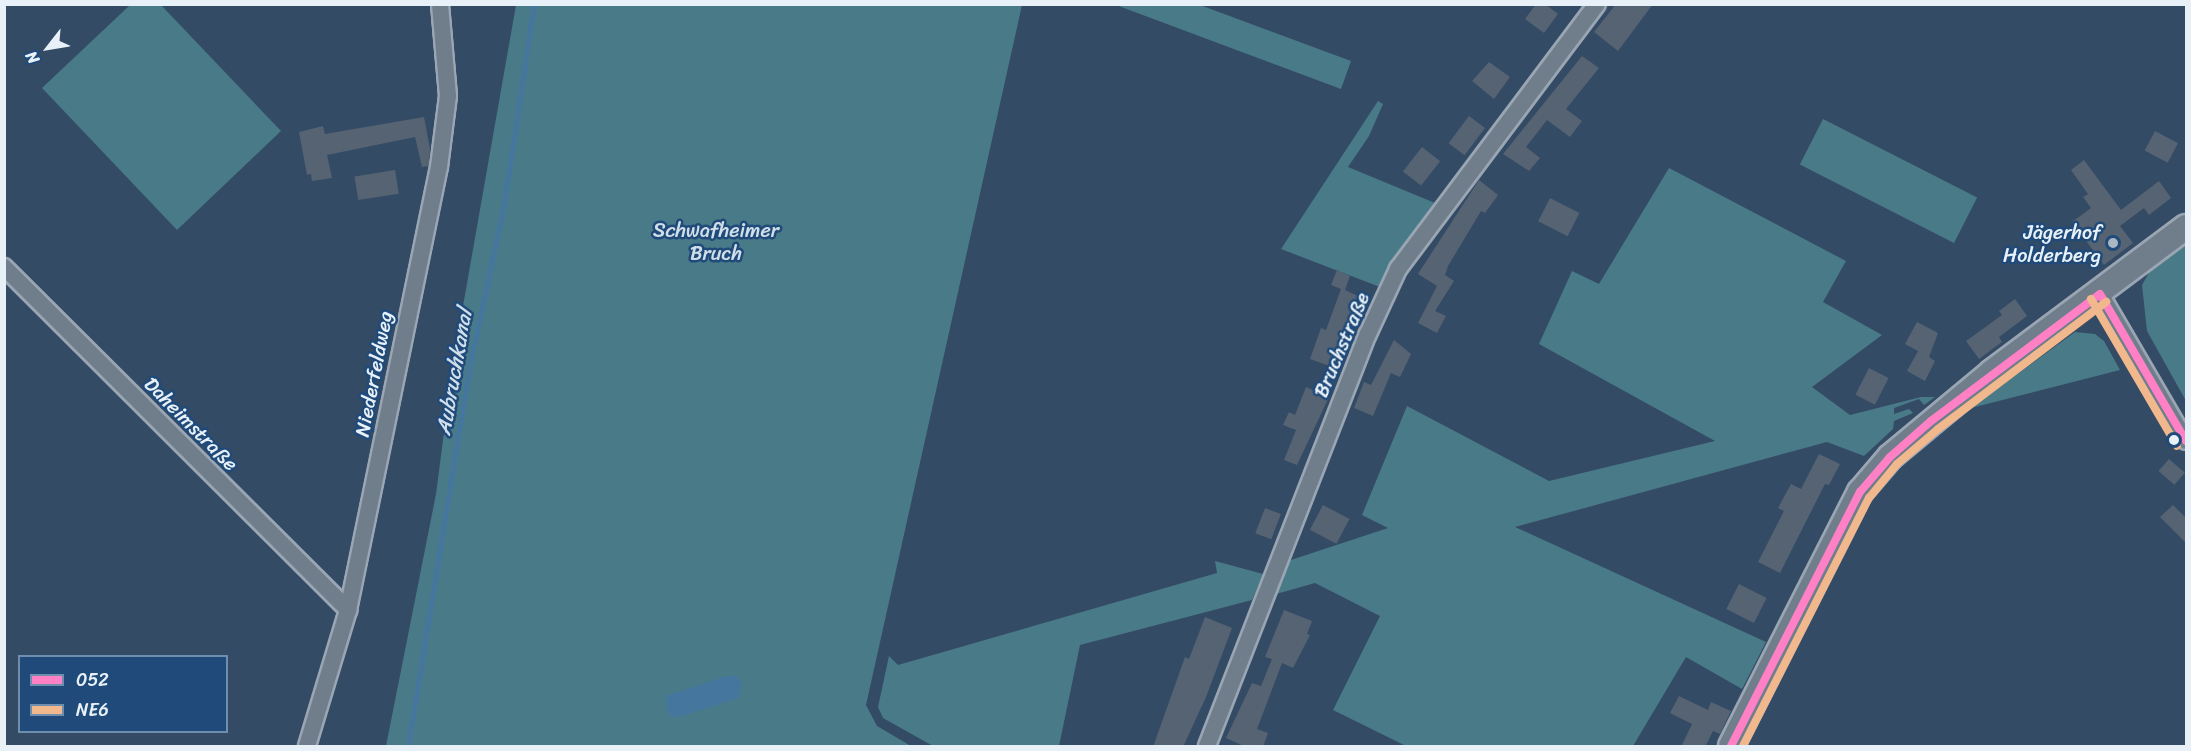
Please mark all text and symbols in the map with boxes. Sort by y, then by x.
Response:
north arrow [18,18,78,78]
text: N [17,45,47,70]
park label: Schwafheimer Bruch [653,218,779,265]
place label: Jägerhof Holderberg [2003,220,2101,267]
marker: Jägerhof Holderberg [2106,236,2120,250]
street label: Bruchstraße [1309,289,1375,401]
water label: Aubruchkanal [431,307,477,437]
street label: Niederfeldweg [350,309,398,439]
street label: Daheimstraße [139,372,243,476]
unlabelled marker [2168,434,2180,446]
legend [18,655,228,733]
text: 052 [76,664,109,696]
text: NE6 [76,694,109,726]

